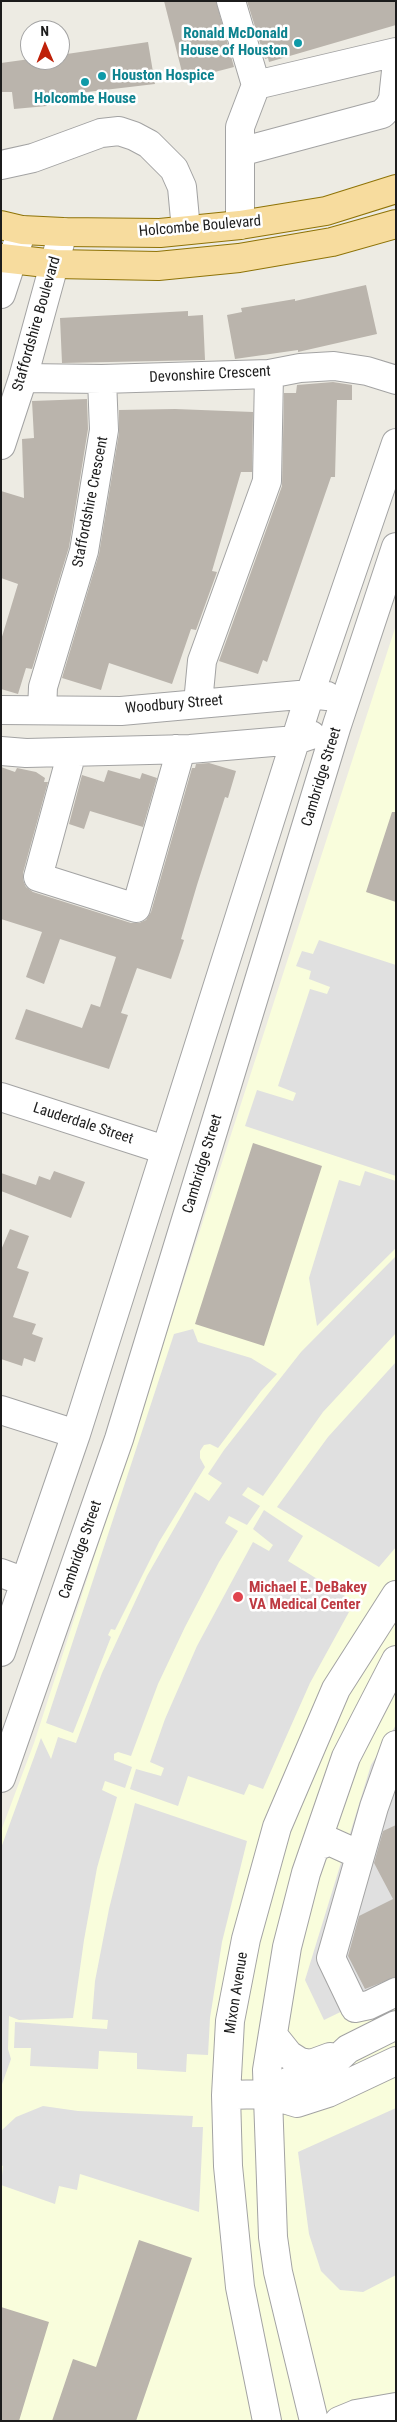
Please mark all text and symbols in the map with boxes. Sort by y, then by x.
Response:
north arrow [20,20,70,70]
text: N [40,23,49,39]
place label: Ronald McDonald House of Houston [181,25,288,60]
marker: Ronald McDonald House of Houston [292,37,304,49]
place label: Houston Hospice [112,67,214,85]
marker: Houston Hospice [96,70,108,82]
marker: Holcombe House [79,76,91,88]
place label: Holcombe House [34,90,136,108]
street label: Holcombe Boulevard [138,213,262,241]
street label: Staffordshire Boulevard [9,255,65,393]
street label: Devonshire Crescent [149,363,271,387]
street label: Staffordshire Crescent [69,435,113,569]
street label: Woodbury Street [124,692,224,718]
street label: Cambridge Street [298,725,346,829]
street label: Lauderdale Street [31,1099,135,1149]
street label: Cambridge Street [179,1112,227,1216]
street label: Cambridge Street [56,1498,106,1602]
place label: Michael E. DeBakey VA Medical Center [249,1579,367,1614]
marker: Michael E. DeBakey VA Medical Center [231,1590,245,1604]
street label: Mixon Avenue [222,1951,252,2035]

